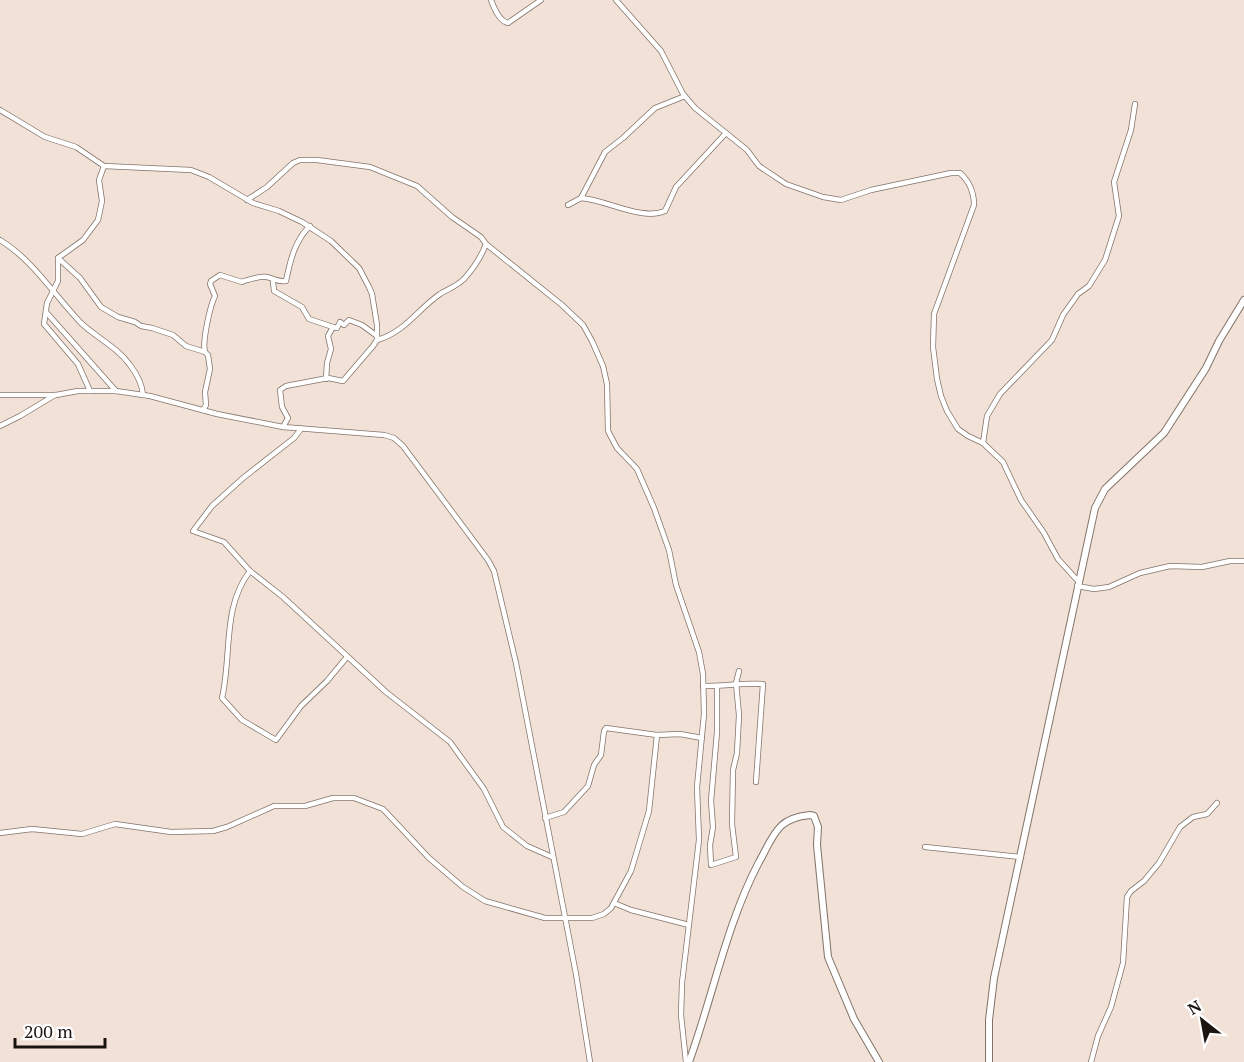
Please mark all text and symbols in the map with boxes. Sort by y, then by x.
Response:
north arrow [1172,990,1232,1050]
text: N [1183,995,1205,1020]
scale bar [15,1011,105,1049]
text: 200 m [24,1019,73,1043]

